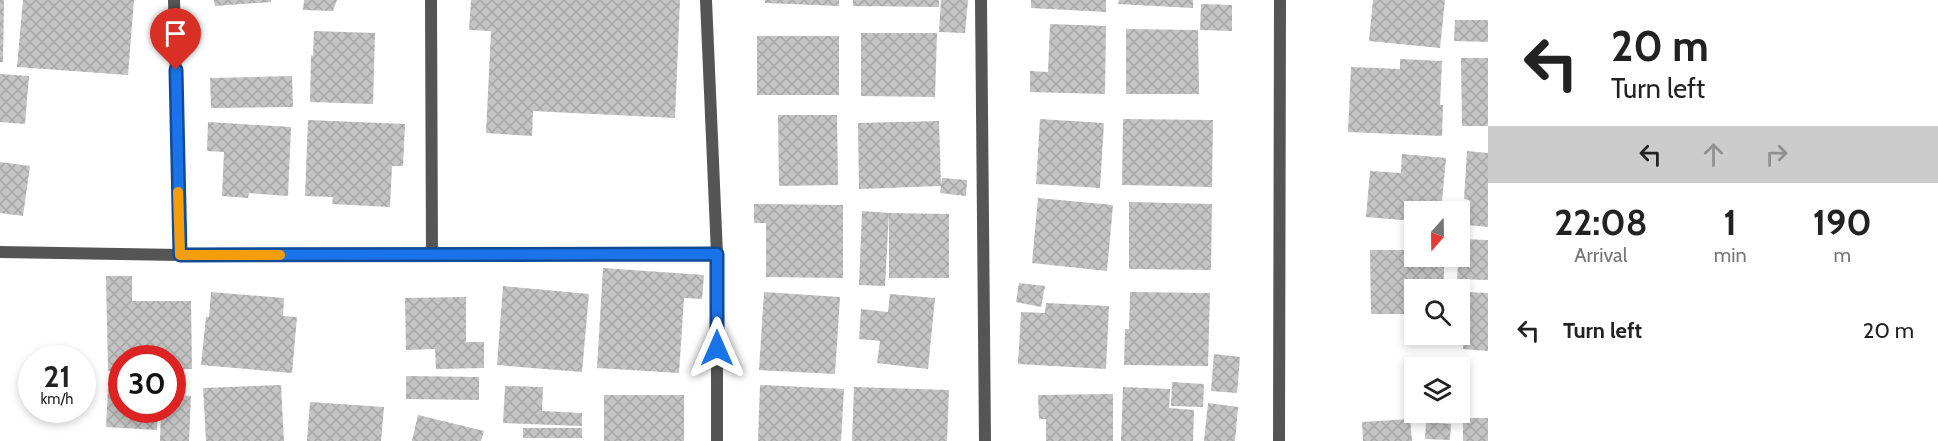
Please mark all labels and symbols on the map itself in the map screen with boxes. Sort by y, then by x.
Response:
pin [150,8,201,70]
north arrow [1404,201,1470,267]
position arrow [685,316,749,380]
speed limit sign: 30 [108,345,186,423]

